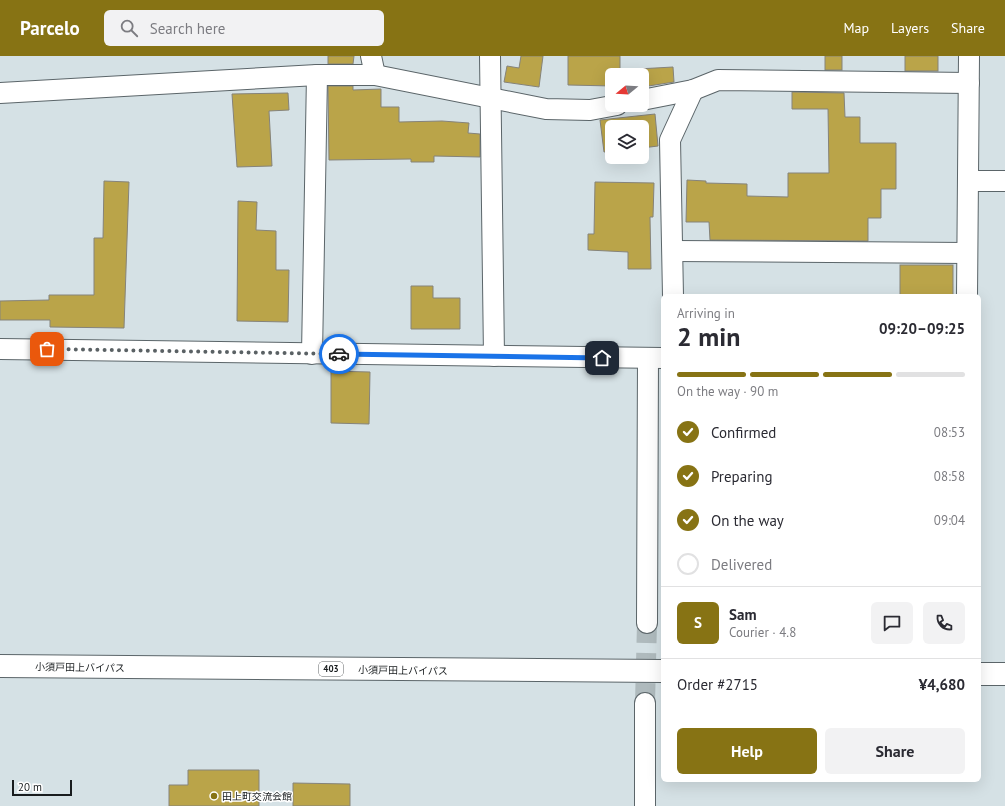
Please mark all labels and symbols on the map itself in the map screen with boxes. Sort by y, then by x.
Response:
north arrow [605,68,649,112]
pin [30,332,64,366]
courier [319,334,359,374]
pin [585,341,619,375]
street label: 小須戸田上バイパス [35,660,125,675]
road number: 403 [319,662,343,676]
street label: 小須戸田上バイパス [358,663,448,678]
scale bar [12,778,72,797]
place label: 田上町交流会館 [222,790,292,803]
marker: 田上町交流会館 [209,791,219,801]

